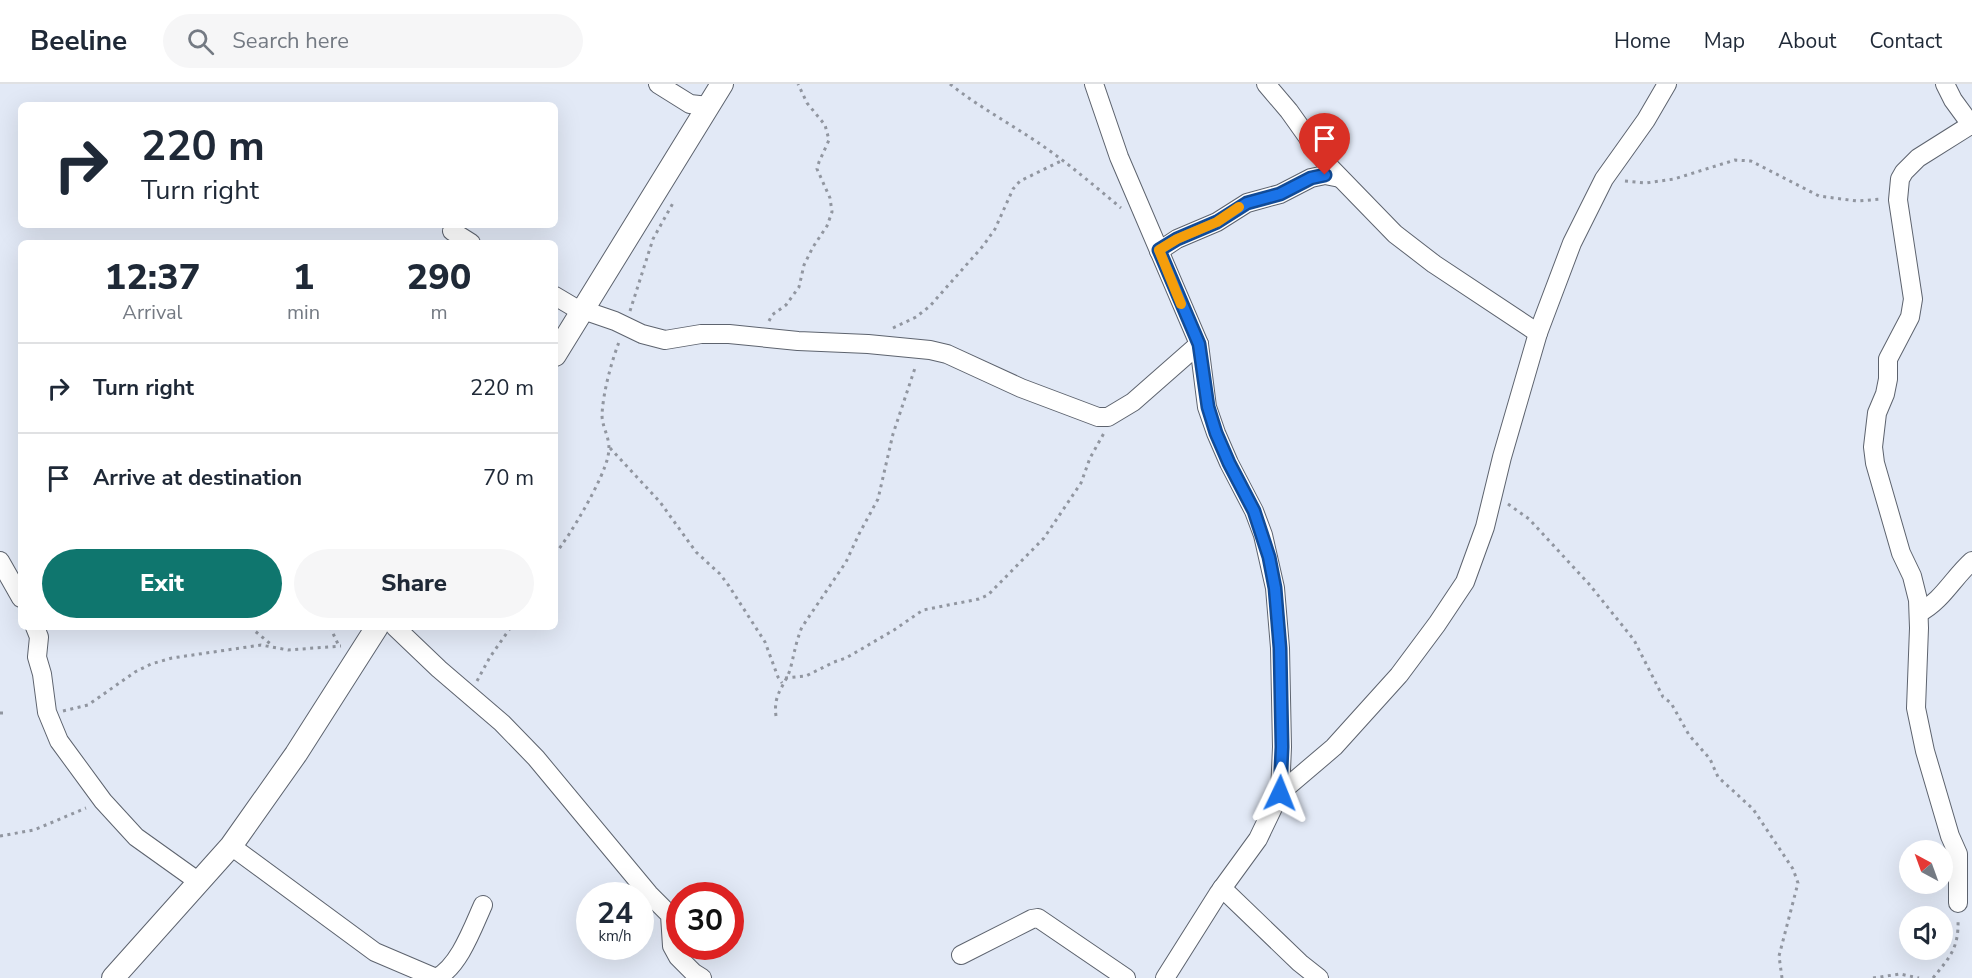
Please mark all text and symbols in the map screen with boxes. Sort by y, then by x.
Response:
search box [163,14,583,68]
text: Beeline [30,22,127,60]
icon: search [184,25,217,58]
text: Search here [232,26,349,56]
text: Home [1614,27,1671,55]
text: Map [1704,27,1745,55]
text: About [1778,27,1836,55]
text: Contact [1869,27,1942,55]
pin [1299,113,1350,175]
text: 220 m [141,118,265,175]
icon: arrive [1308,122,1341,155]
icon: right [42,126,120,204]
text: Turn right [141,172,259,209]
text: 12:37 [105,253,200,302]
text: 1 [293,253,314,302]
text: 290 [407,253,471,302]
text: Arrival [122,299,183,326]
text: min [287,299,320,326]
text: m [430,299,448,326]
icon: right [42,372,75,405]
text: Turn right [93,373,194,403]
text: 220 m [470,373,534,403]
icon: arrive [42,462,75,495]
text: Arrive at destination [93,463,302,493]
text: 70 m [483,463,534,493]
button: Exit [42,549,282,618]
button: Share [294,549,534,618]
position arrow [1248,761,1312,825]
north arrow [1899,840,1953,894]
map controls [1899,840,1953,960]
speed limit sign: 30 [666,882,744,960]
text: 24 [597,893,633,934]
button: sound [1899,906,1953,960]
text: km/h [598,926,632,946]

